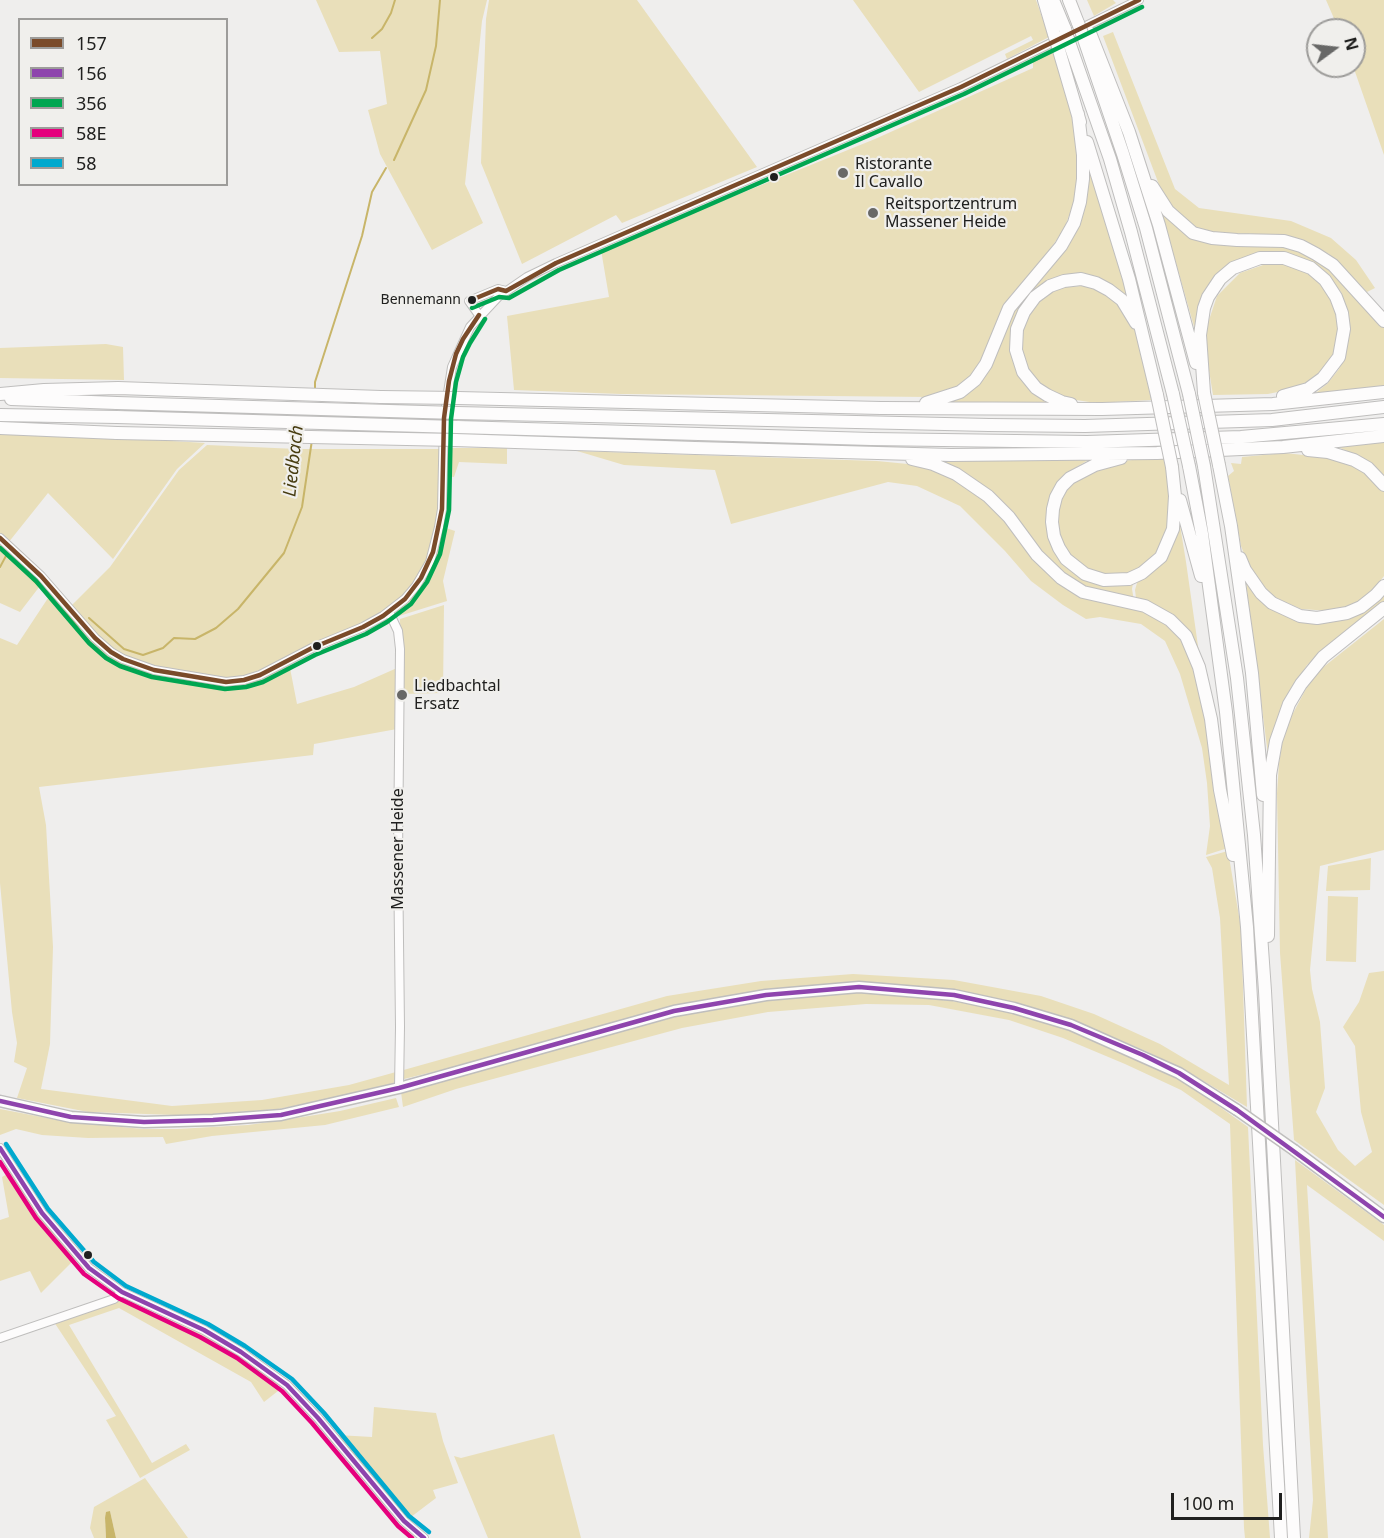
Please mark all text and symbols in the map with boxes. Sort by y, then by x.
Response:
legend [18,18,228,186]
north arrow [1306,18,1366,78]
text: 157 [76,31,107,55]
text: N [1339,35,1364,53]
text: 156 [76,61,107,85]
text: 356 [76,91,107,115]
text: 58E [76,121,107,145]
text: 58 [76,151,97,175]
place label: Ristorante Il Cavallo [855,154,932,192]
marker: Ristorante Il Cavallo [836,166,850,180]
unlabelled marker [768,171,780,183]
place label: Reitsportzentrum Massener Heide [885,194,1017,232]
marker: Reitsportzentrum Massener Heide [866,206,880,220]
place label: Bennemann [381,292,461,308]
marker: Bennemann [466,294,478,306]
water label: Liedbach [280,424,308,498]
unlabelled marker [311,640,323,652]
place label: Liedbachtal Ersatz [414,676,501,714]
marker: Liedbachtal Ersatz [395,688,409,702]
street label: Massener Heide [388,788,408,910]
unlabelled marker [82,1249,94,1261]
scale bar [1174,1481,1285,1519]
text: 100 m [1182,1491,1234,1515]

